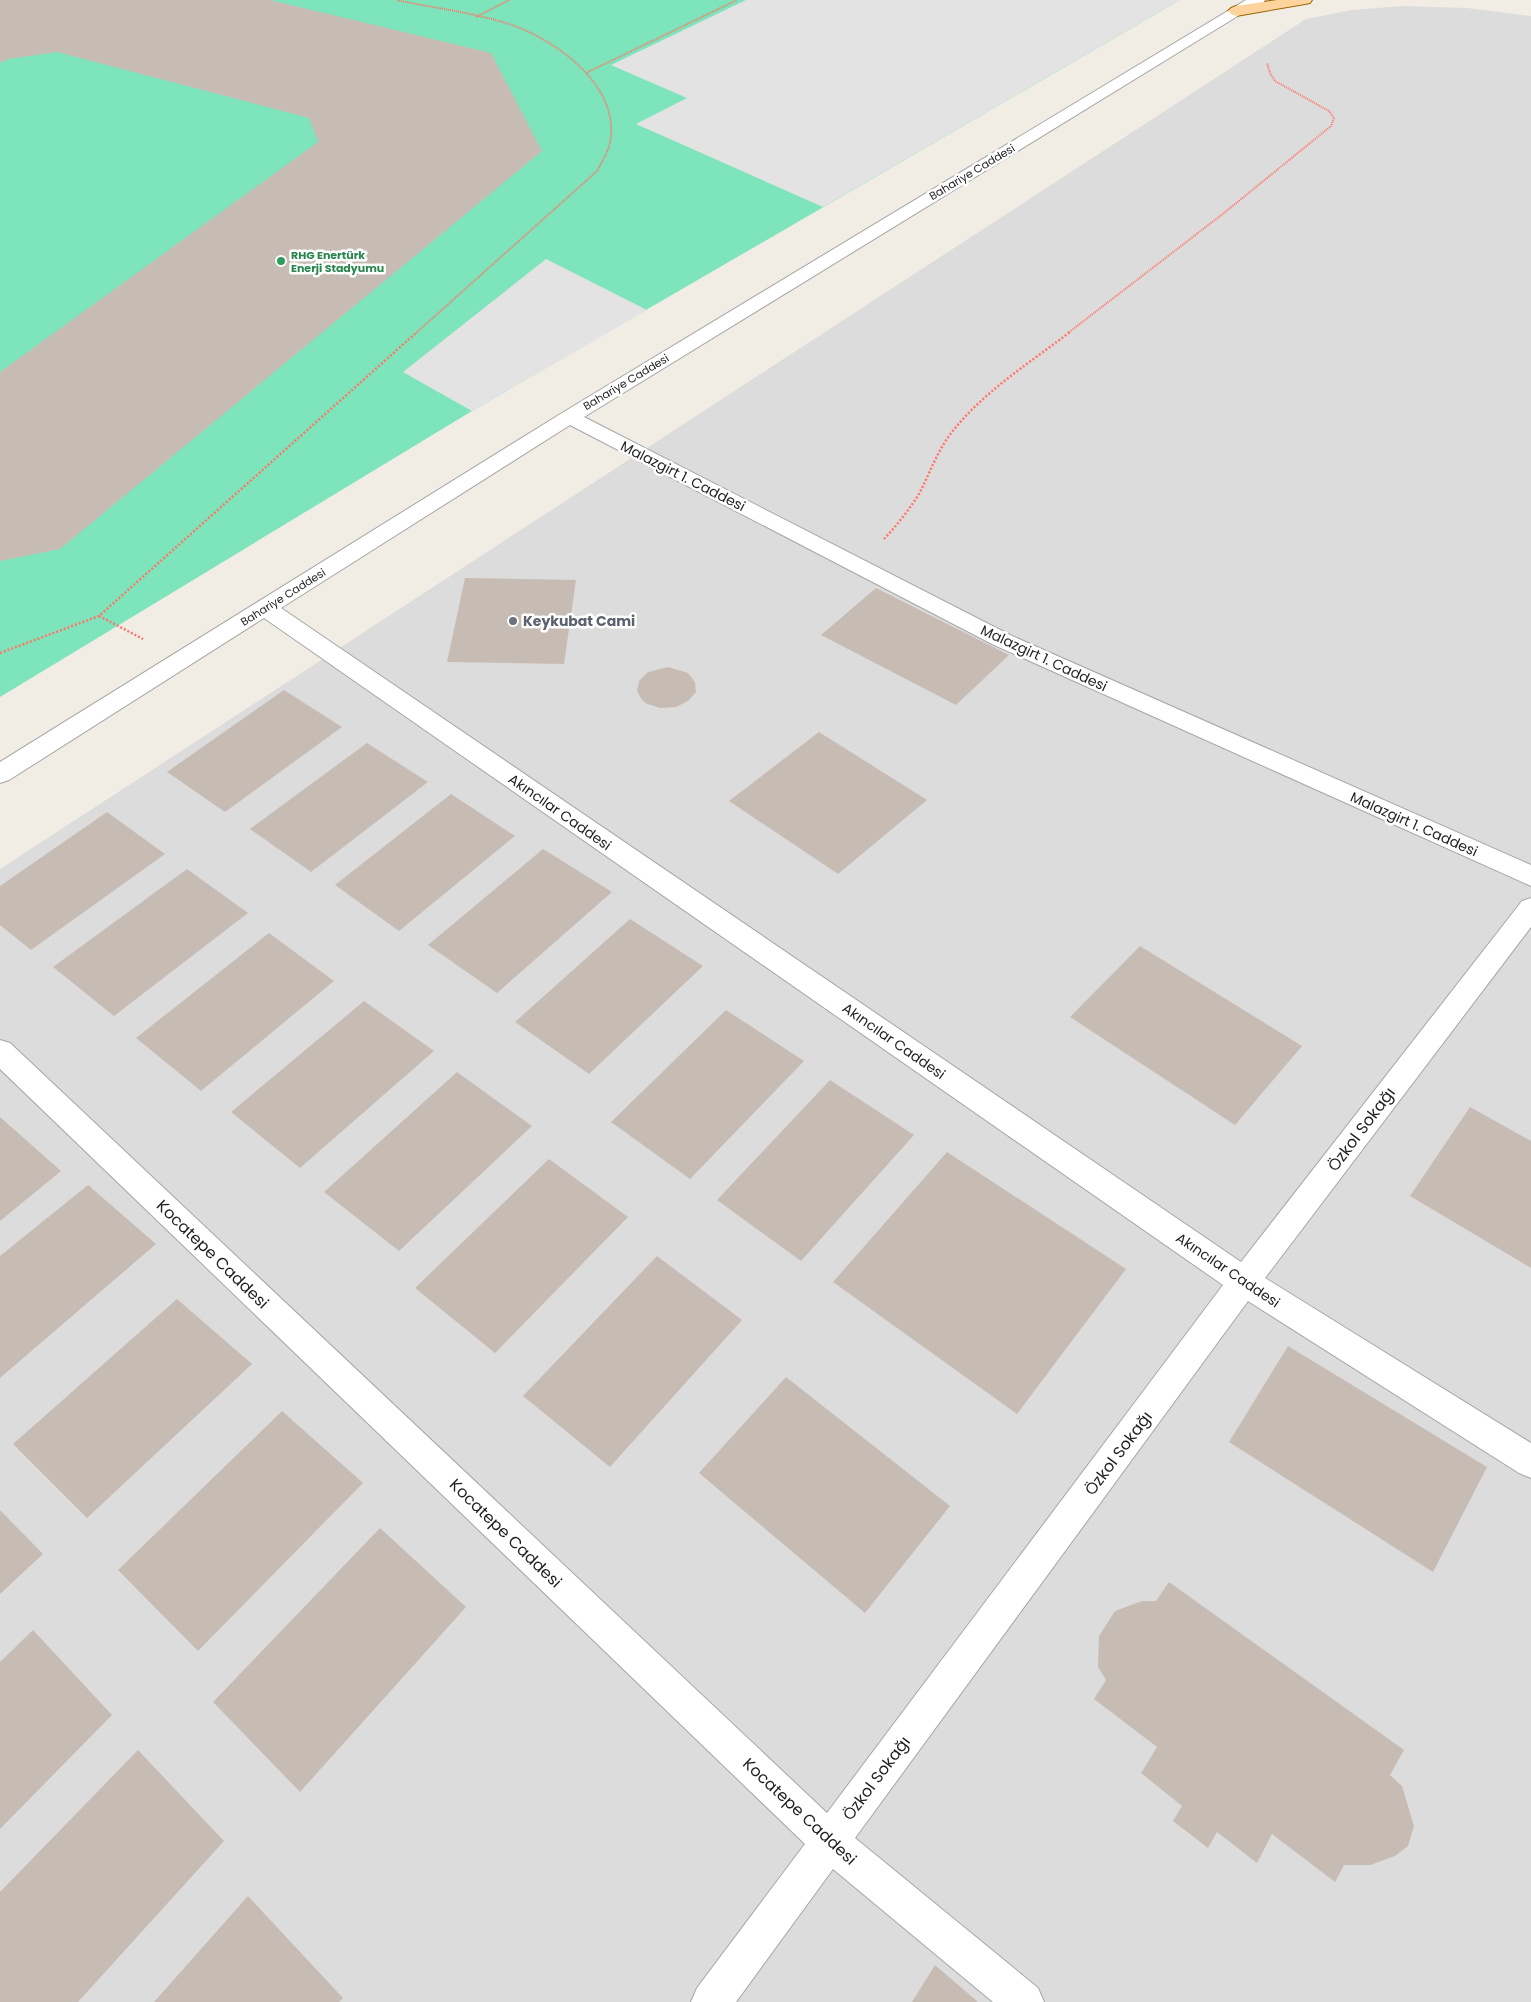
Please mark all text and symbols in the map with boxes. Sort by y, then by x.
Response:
street label: Bahariye Caddesi [926,140,1018,204]
place label: RHG Enertürk Enerji Stadyumu [291,247,384,276]
marker: RHG Enertürk Enerji Stadyumu [275,255,287,267]
street label: Bahariye Caddesi [580,350,672,414]
street label: Malazgirt 1. Caddesi [617,436,749,516]
street label: Bahariye Caddesi [237,564,329,630]
place label: Keykubat Cami [523,611,635,631]
marker: Keykubat Cami [507,615,519,627]
street label: Malazgirt 1. Caddesi [977,620,1111,696]
street label: Akıncılar Caddesi [505,769,615,855]
street label: Malazgirt 1. Caddesi [1347,787,1481,861]
street label: Akıncılar Caddesi [839,998,949,1084]
street label: Özkol Sokağı [1322,1082,1401,1176]
street label: Kocatepe Caddesi [151,1195,274,1314]
street label: Akıncılar Caddesi [1172,1228,1284,1312]
street label: Özkol Sokağı [1079,1406,1158,1500]
street label: Kocatepe Caddesi [444,1474,567,1593]
street label: Özkol Sokağı [837,1731,916,1825]
street label: Kocatepe Caddesi [738,1752,862,1870]

